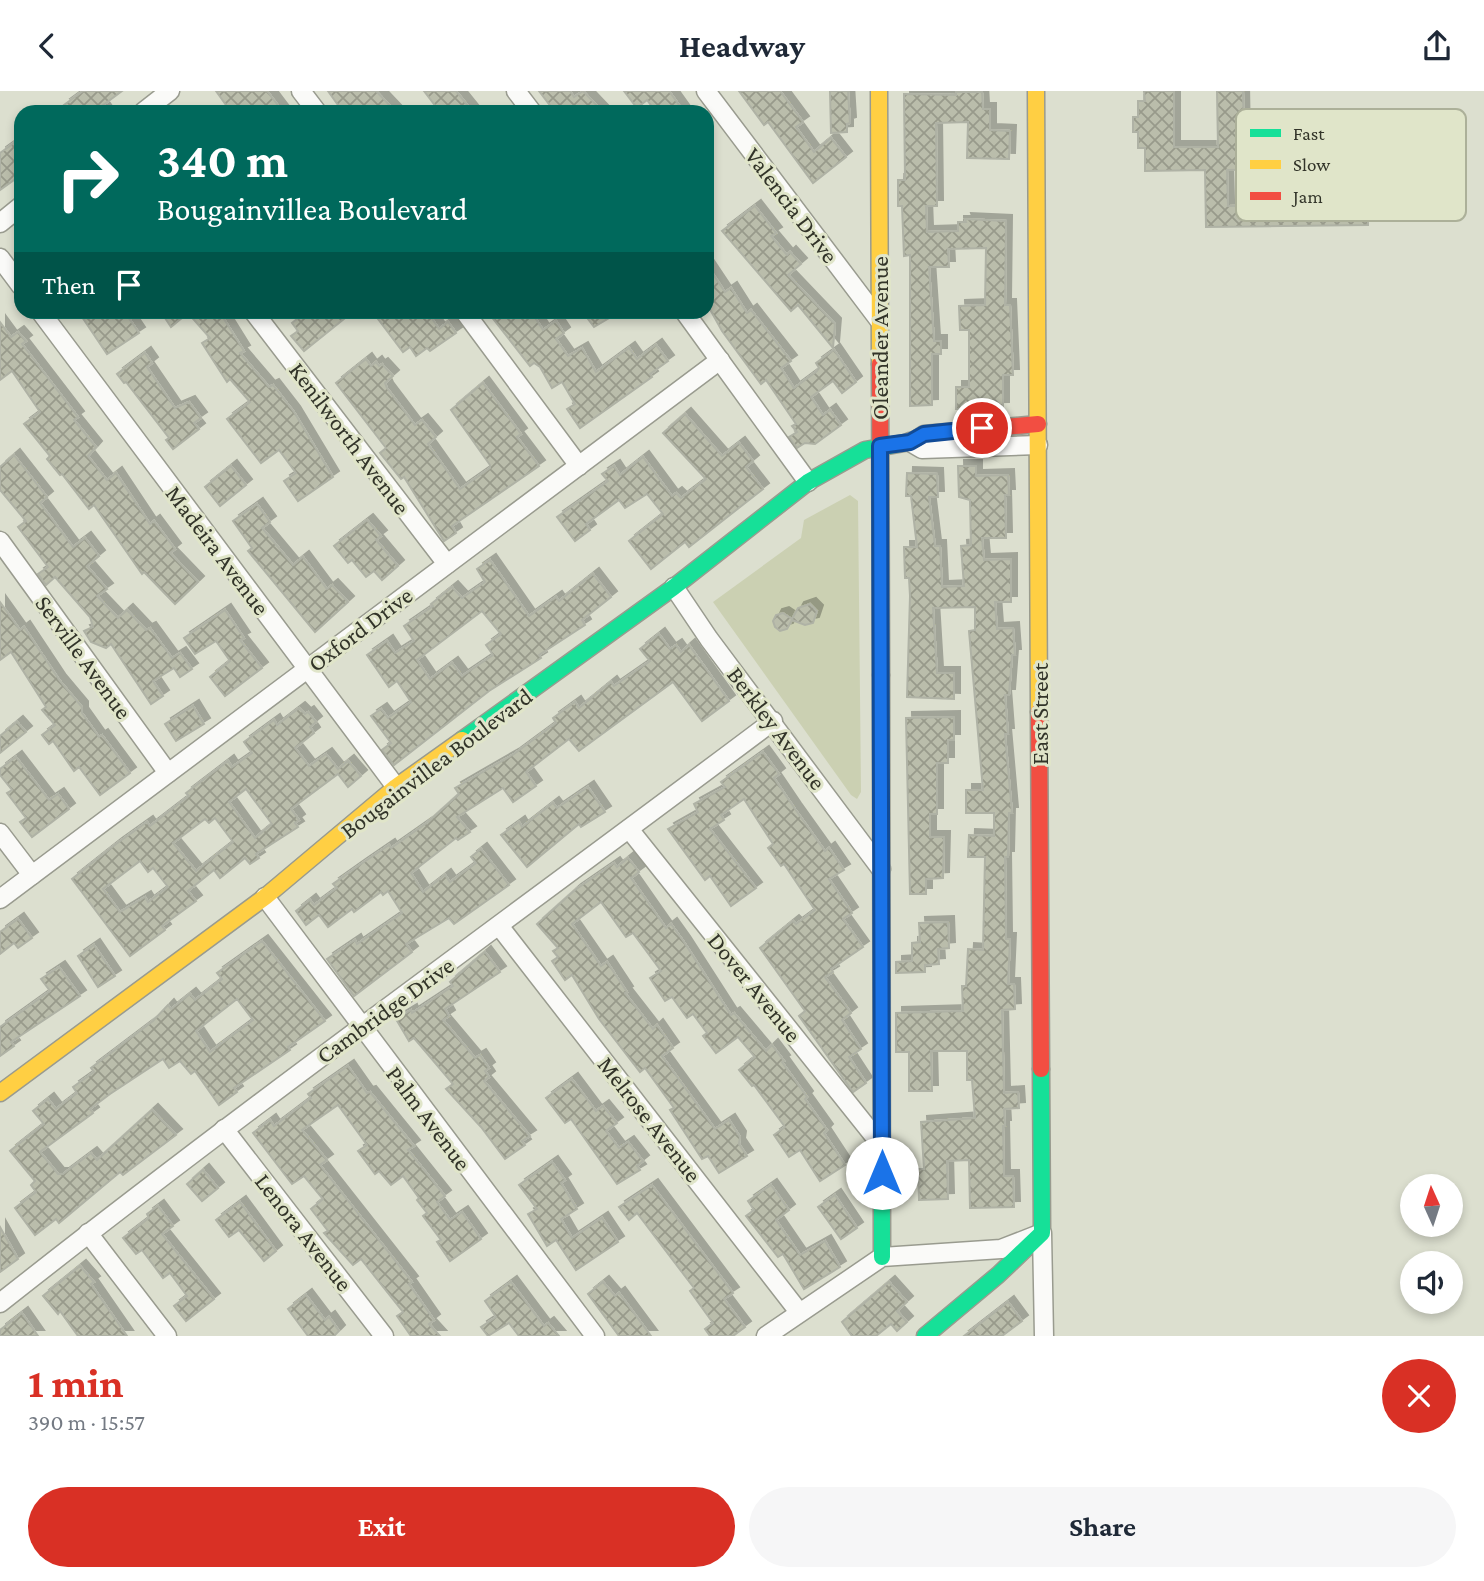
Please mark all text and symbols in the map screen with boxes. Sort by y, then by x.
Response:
icon: back [28,27,66,65]
icon: share [1418,27,1456,65]
text: Headway [679,28,805,64]
legend [1236,109,1466,221]
text: Fast [1293,123,1325,144]
icon: right [42,133,133,224]
text: 340 m [157,133,288,188]
street label: Valencia Drive [740,142,844,268]
text: Slow [1293,154,1330,175]
text: Jam [1291,186,1323,207]
text: Bougainvillea Boulevard [157,191,467,227]
street label: Oleander Avenue [866,256,893,420]
icon: arrive [110,266,148,304]
text: Then [42,271,96,300]
street label: Kenilworth Avenue [284,357,416,519]
pin [952,398,1012,458]
icon: arrive [963,409,1001,447]
street label: Madeira Avenue [161,480,275,620]
street label: Oxford Drive [303,581,417,677]
street label: Serville Avenue [30,590,138,724]
street label: Berkley Avenue [722,661,832,795]
street label: East Street [1026,662,1053,765]
street label: Bougainvillea Boulevard [335,682,537,844]
street label: Dover Avenue [703,927,807,1047]
street label: Cambridge Drive [311,951,459,1069]
street label: Melrose Avenue [593,1051,707,1187]
street label: Palm Avenue [381,1061,477,1175]
position arrow [845,1136,919,1210]
street label: Lenora Avenue [250,1168,358,1296]
north arrow [1400,1174,1463,1237]
map controls [1400,1174,1463,1314]
button: sound [1400,1251,1463,1314]
text: 1 min [28,1359,124,1406]
button: close [1382,1359,1456,1433]
text: 390 m · 15:57 [28,1409,145,1435]
button: Exit [28,1487,735,1567]
button: Share [749,1487,1456,1567]

